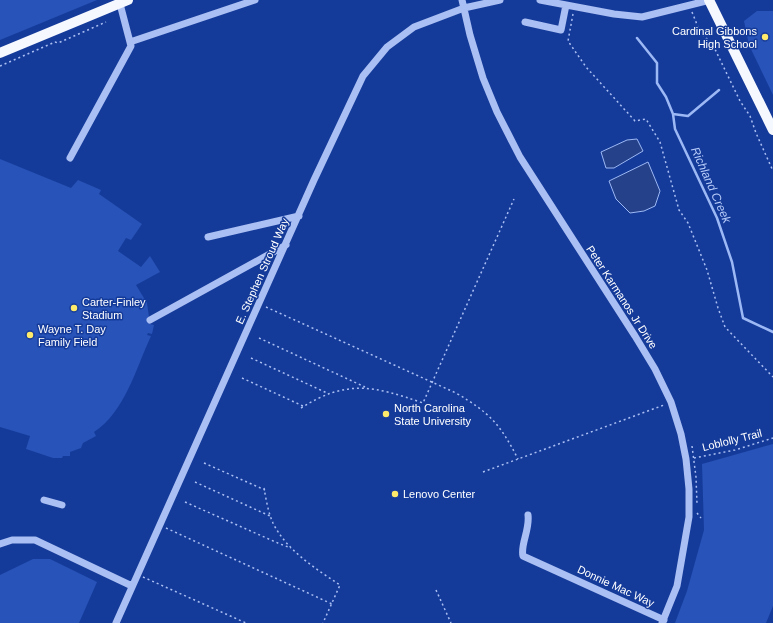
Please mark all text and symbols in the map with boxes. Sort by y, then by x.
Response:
place label: Cardinal Gibbons High School [672,25,757,50]
marker: Cardinal Gibbons High School [760,32,770,42]
water label: Richland Creek [688,145,734,226]
street label: E. Stephen Stroud Way [233,216,291,326]
street label: Peter Karmanos Jr Drive [584,243,660,351]
place label: Carter-Finley Stadium [82,296,146,321]
marker: Carter-Finley Stadium [69,303,79,313]
place label: Wayne T. Day Family Field [38,323,106,348]
marker: Wayne T. Day Family Field [25,330,35,340]
place label: North Carolina State University [394,402,472,427]
marker: North Carolina State University [381,409,391,419]
street label: Loblolly Trail [701,427,763,453]
place label: Lenovo Center [403,488,475,500]
marker: Lenovo Center [390,489,400,499]
street label: Donnie Mac Way [576,563,657,609]

